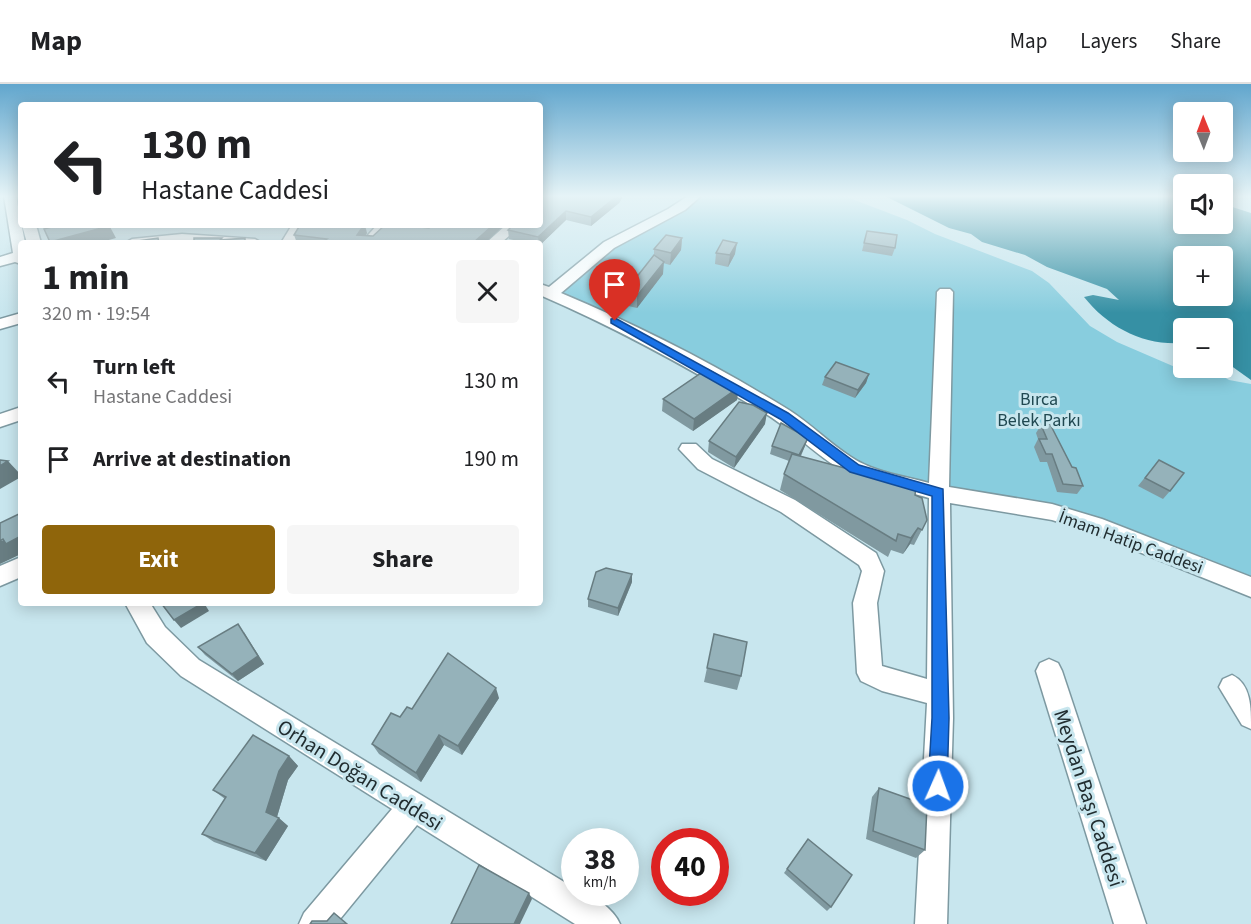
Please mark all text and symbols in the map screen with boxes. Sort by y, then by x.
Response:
text: Map [30,21,82,61]
text: Map [1010,26,1047,56]
text: Layers [1080,26,1137,56]
text: Share [1170,26,1221,56]
north arrow [1173,102,1233,162]
map controls [1173,102,1233,378]
text: 130 m [141,115,252,175]
icon: left [42,126,120,204]
text: Hastane Caddesi [141,171,329,210]
button: sound [1173,174,1233,234]
button: + [1173,246,1233,306]
text: 1 min [42,252,130,303]
pin [589,259,640,321]
button: close [456,260,519,323]
icon: arrive [598,268,631,301]
text: 320 m · 19:54 [42,300,150,328]
button: − [1173,318,1233,378]
text: Turn left [93,351,175,383]
icon: left [42,365,75,398]
text: 130 m [464,365,519,397]
text: Hastane Caddesi [93,383,232,411]
park label: Bırca Belek Parkı [997,387,1081,433]
icon: arrive [42,443,75,476]
text: Arrive at destination [93,443,291,475]
text: 190 m [464,443,519,475]
street label: İmam Hatip Caddesi [1055,505,1207,580]
button: Exit [42,525,275,594]
button: Share [287,525,519,594]
street label: Meydan Başı Caddesi [1046,705,1132,891]
street label: Orhan Doğan Caddesi [271,712,449,838]
position arrow [906,754,970,818]
speed limit sign: 40 [651,828,729,906]
text: 38 [584,838,616,881]
text: km/h [583,872,617,893]

